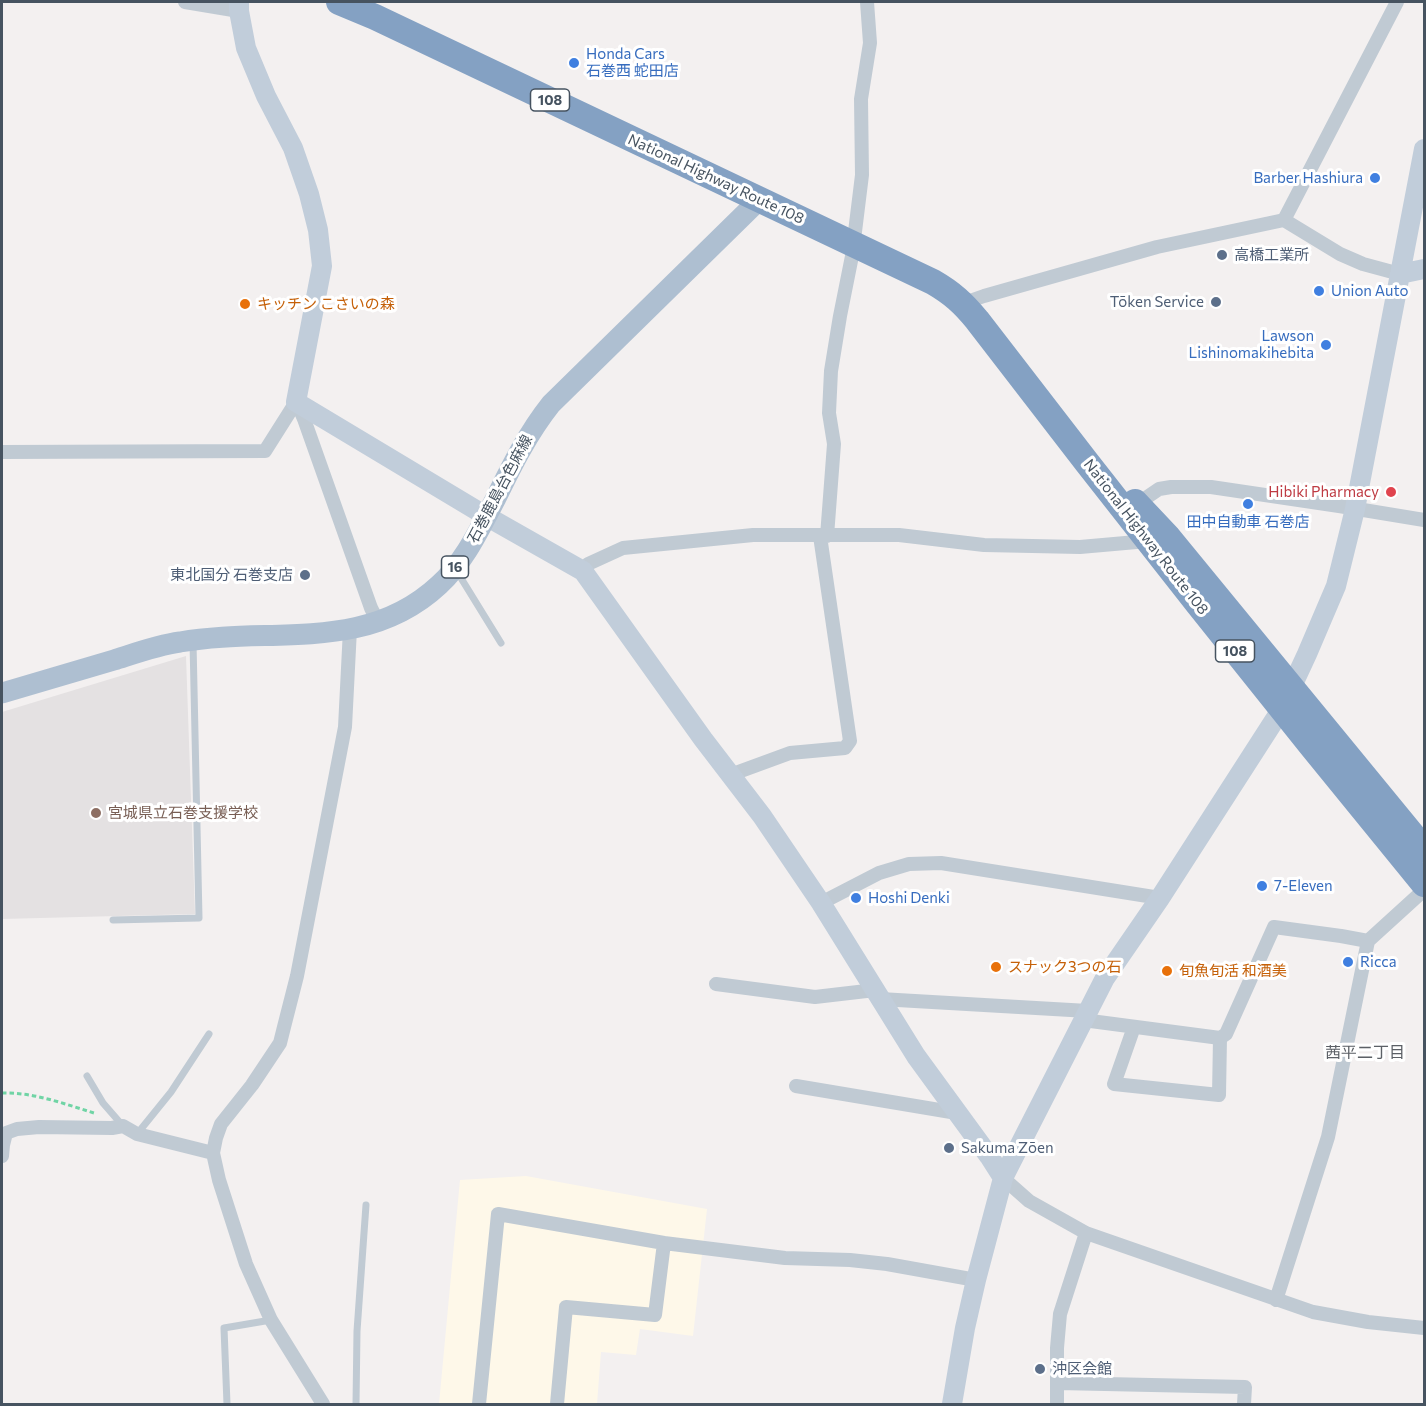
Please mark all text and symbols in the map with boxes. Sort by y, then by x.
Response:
place label: Honda Cars 石巻西 蛇田店 [586,45,679,80]
marker: Honda Cars 石巻西 蛇田店 [567,56,581,70]
road number: 108 [530,89,570,111]
street label: National Highway Route 108 [625,130,807,228]
place label: Barber Hashiura [1253,169,1363,187]
marker: Barber Hashiura [1368,171,1382,185]
place label: 高橋工業所 [1234,246,1309,264]
marker: 高橋工業所 [1215,248,1229,262]
place label: Union Auto [1331,282,1408,300]
marker: Union Auto [1312,284,1326,298]
place label: Tōken Service [1110,293,1204,311]
place label: キッチン こさいの森 [257,295,395,313]
marker: Tōken Service [1209,295,1223,309]
marker: キッチン こさいの森 [238,297,252,311]
place label: Lawson Lishinomakihebita [1189,327,1314,362]
marker: Lawson Lishinomakihebita [1319,338,1333,352]
street label: 石巻鹿島台色麻線 [464,432,536,546]
street label: National Highway Route 108 [1080,456,1212,618]
place label: Hibiki Pharmacy [1268,483,1379,501]
marker: Hibiki Pharmacy [1384,485,1398,499]
marker: 田中自動車 石巻店 [1241,497,1255,511]
place label: 田中自動車 石巻店 [1187,513,1309,531]
road number: 16 [442,556,468,578]
place label: 東北国分 石巻支店 [170,566,293,584]
marker: 東北国分 石巻支店 [298,568,312,582]
road number: 108 [1216,640,1254,662]
place label: 宮城県立石巻支援学校 [108,804,258,822]
marker: 宮城県立石巻支援学校 [89,806,103,820]
place label: 7-Eleven [1274,877,1333,895]
marker: 7-Eleven [1255,879,1269,893]
place label: Hoshi Denki [868,889,950,907]
marker: Hoshi Denki [849,891,863,905]
place label: Ricca [1360,953,1397,971]
marker: Ricca [1341,955,1355,969]
place label: スナック3つの石 [1008,958,1122,976]
marker: スナック3つの石 [989,960,1003,974]
place label: 旬魚旬活 和酒美 [1179,962,1287,980]
marker: 旬魚旬活 和酒美 [1160,964,1174,978]
district label: 茜平二丁目 [1325,1043,1405,1063]
place label: Sakuma Zōen [961,1139,1053,1157]
marker: Sakuma Zōen [942,1141,956,1155]
place label: 沖区会館 [1052,1360,1112,1378]
marker: 沖区会館 [1033,1362,1047,1376]

